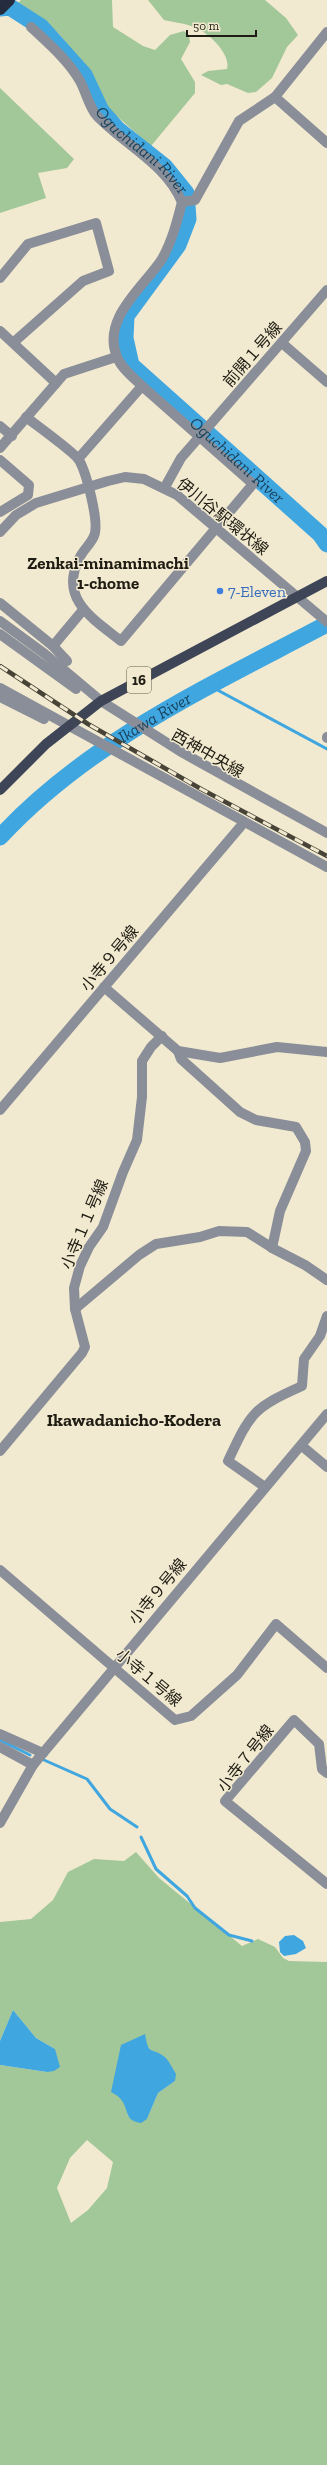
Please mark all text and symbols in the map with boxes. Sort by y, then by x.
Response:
scale bar [187,12,256,38]
text: 50 m [193,19,220,33]
water label: Oguchidani River [91,102,193,198]
street label: 前開１号線 [219,318,286,391]
water label: Oguchidani River [186,412,289,508]
street label: 伊川谷駅環状線 [173,474,272,559]
district label: Zenkai-minamimachi 1-chome [27,553,189,593]
place label: 7-Eleven [228,582,287,601]
marker: 7-Eleven [215,586,225,596]
road number: 16 [127,667,151,693]
water label: Ikawa River [114,688,194,747]
street label: 西神中央線 [168,725,247,782]
street label: 小寺９号線 [76,922,142,995]
street label: 小寺１１号線 [57,1176,112,1272]
district label: Ikawadanicho-Kodera [47,1409,221,1431]
street label: 小寺９号線 [124,1555,190,1628]
street label: 小寺１号線 [112,1644,185,1710]
street label: 小寺７号線 [213,1721,278,1796]

